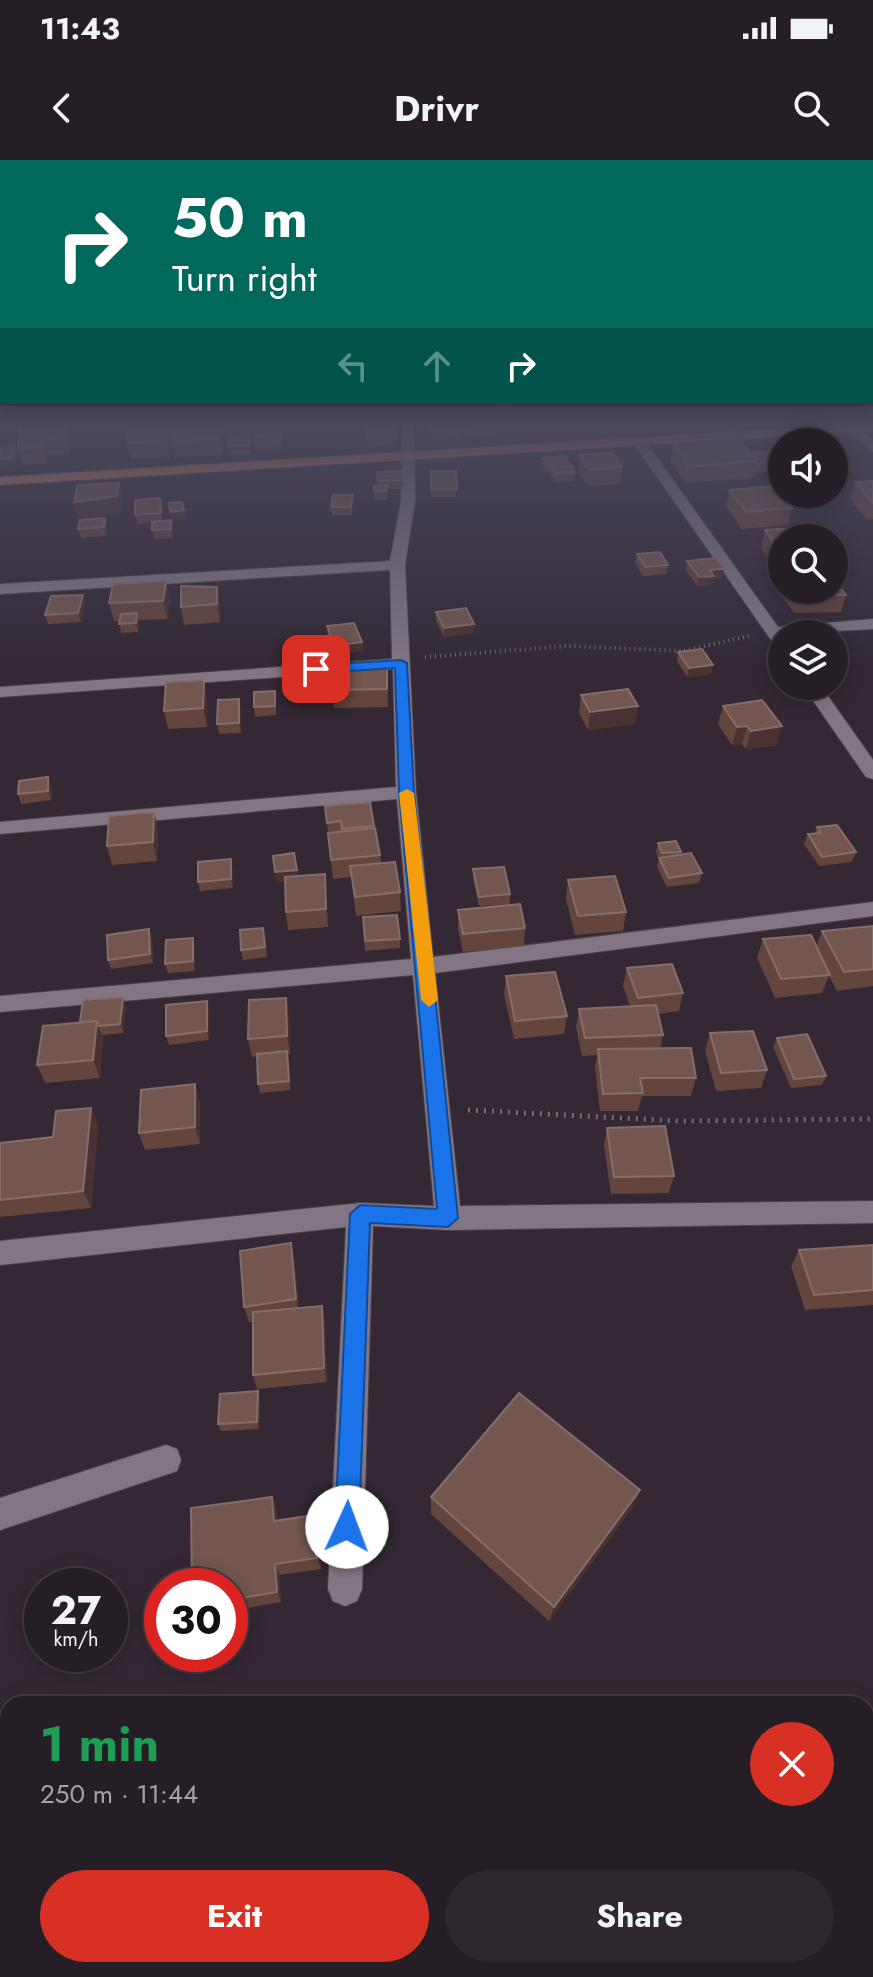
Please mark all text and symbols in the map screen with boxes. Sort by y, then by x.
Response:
text: 11:43 [40,7,120,50]
text: Drivr [394,82,479,134]
icon: back [40,86,84,130]
icon: search [789,86,833,130]
text: 50 m [172,177,308,258]
icon: right [40,192,144,296]
text: Turn right [172,252,317,304]
icon: left [331,344,375,388]
icon: ahead [415,344,459,388]
icon: right [499,344,543,388]
map controls [768,428,848,700]
button: sound [768,428,848,508]
button: search [768,524,848,604]
button: layers [768,620,848,700]
pin [282,635,350,703]
icon: arrive [294,647,338,691]
position arrow [305,1485,389,1569]
speed limit sign: 30 [144,1568,248,1672]
text: 27 [51,1581,101,1639]
text: km/h [53,1625,99,1654]
text: 1 min [40,1710,159,1779]
button: close [750,1722,834,1806]
text: 250 m · 11:44 [40,1775,198,1813]
button: Exit [40,1870,429,1962]
button: Share [445,1870,834,1962]

